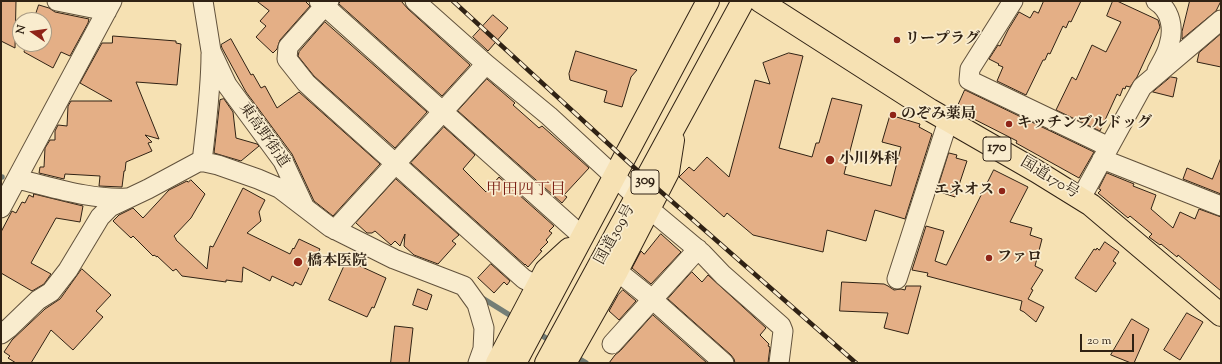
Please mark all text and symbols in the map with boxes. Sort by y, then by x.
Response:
north arrow [12,12,52,52]
text: N [12,23,30,36]
place label: リープラグ [905,31,980,49]
marker: リープラグ [892,35,902,45]
street label: 東高野街道 [234,100,292,172]
place label: のぞみ薬局 [901,106,976,124]
marker: のぞみ薬局 [888,110,898,120]
place label: キッチンブルドッグ [1017,115,1152,133]
marker: キッチンブルドッグ [1004,119,1014,129]
road number: 170 [983,137,1011,161]
place label: 小川外科 [839,151,899,169]
marker: 小川外科 [824,154,836,166]
street label: 国道170号 [1016,154,1082,204]
road number: 309 [631,170,659,194]
district label: 甲田四丁目 [486,181,566,201]
place label: エネオス [934,182,994,200]
marker: エネオス [997,186,1007,196]
street label: 国道309号 [592,202,640,268]
place label: ファロ [997,249,1042,267]
place label: 橋本医院 [307,253,367,271]
marker: ファロ [984,253,994,263]
marker: 橋本医院 [292,256,304,268]
scale bar [1082,326,1136,352]
text: 20 m [1087,332,1111,350]

